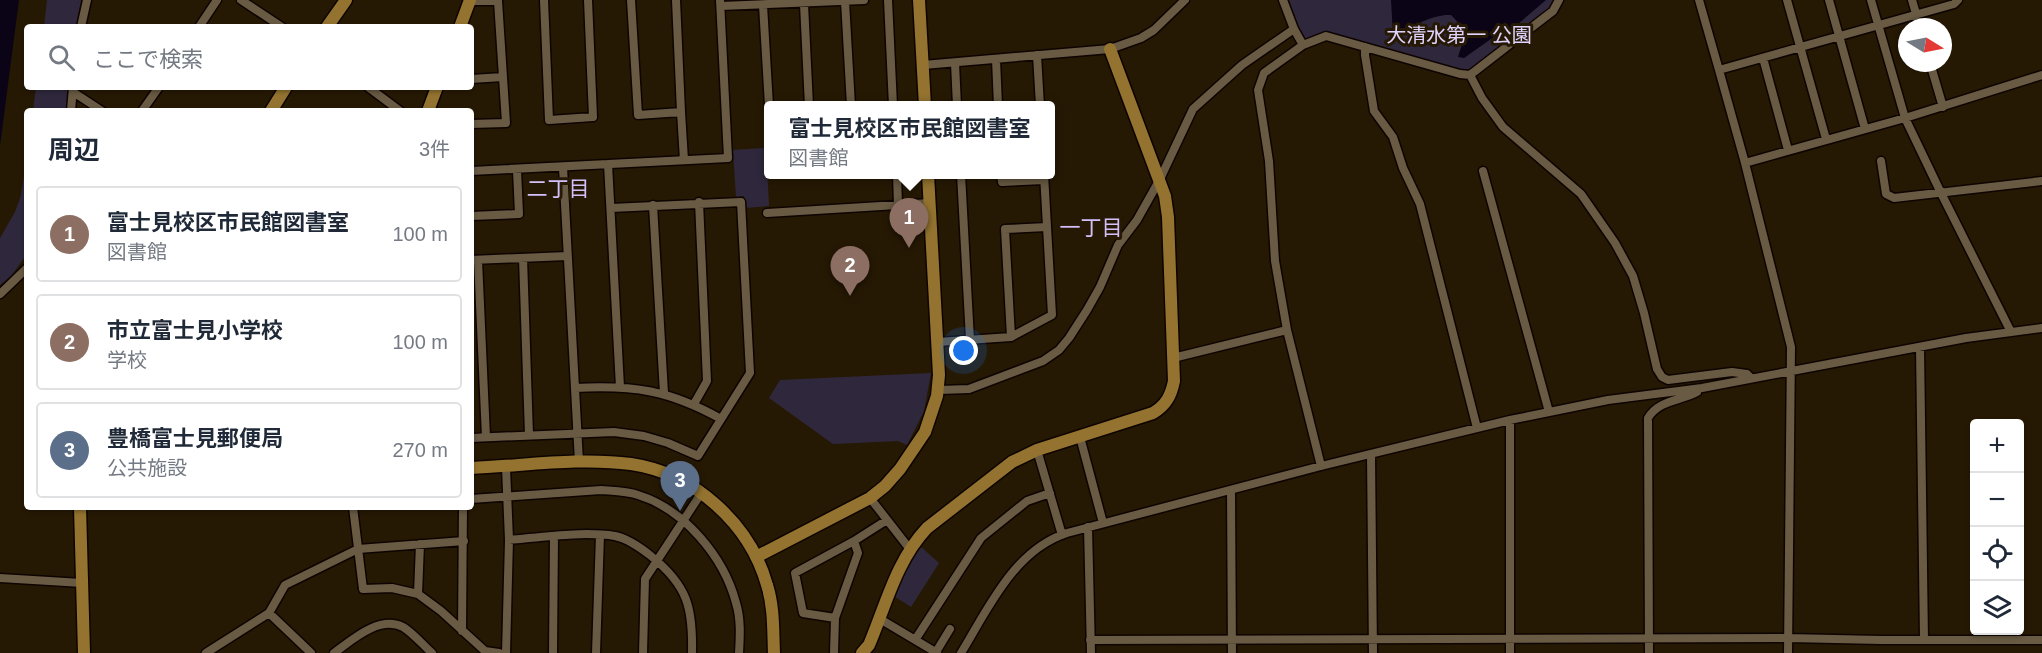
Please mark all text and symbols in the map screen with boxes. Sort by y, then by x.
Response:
north arrow [1898,18,1952,72]
search box [24,24,474,90]
park label: 大清水第一 公園 [1386,24,1532,46]
icon: search [45,41,78,74]
text: ここで検索 [93,47,203,72]
popup [764,101,1055,179]
text: 富士見校区市民館図書室 [788,116,1031,141]
text: 周辺 [48,135,100,165]
text: 3件 [419,138,450,160]
text: 図書館 [788,147,848,169]
district label: 二丁目 [527,177,590,200]
pin: 1 [890,198,928,248]
text: 富士見校区市民館図書室 [107,210,349,235]
district label: 一丁目 [1060,216,1123,239]
text: 1 [64,223,75,245]
text: 100 m [392,223,448,245]
text: 図書館 [107,241,167,263]
pin: 2 [830,246,870,296]
text: 市立富士見小学校 [107,318,283,343]
text: 2 [64,331,75,353]
text: 100 m [392,331,448,353]
your location [949,336,978,365]
text: 学校 [107,349,147,371]
map controls [1970,419,2024,635]
button: + [1970,419,2024,473]
text: 豊橋富士見郵便局 [107,426,283,451]
text: 3 [64,439,75,461]
text: 270 m [392,439,448,461]
text: 公共施設 [107,457,187,479]
pin: 3 [660,462,700,511]
button: − [1970,473,2024,527]
button: locate [1970,527,2024,581]
button: layers [1970,581,2024,635]

